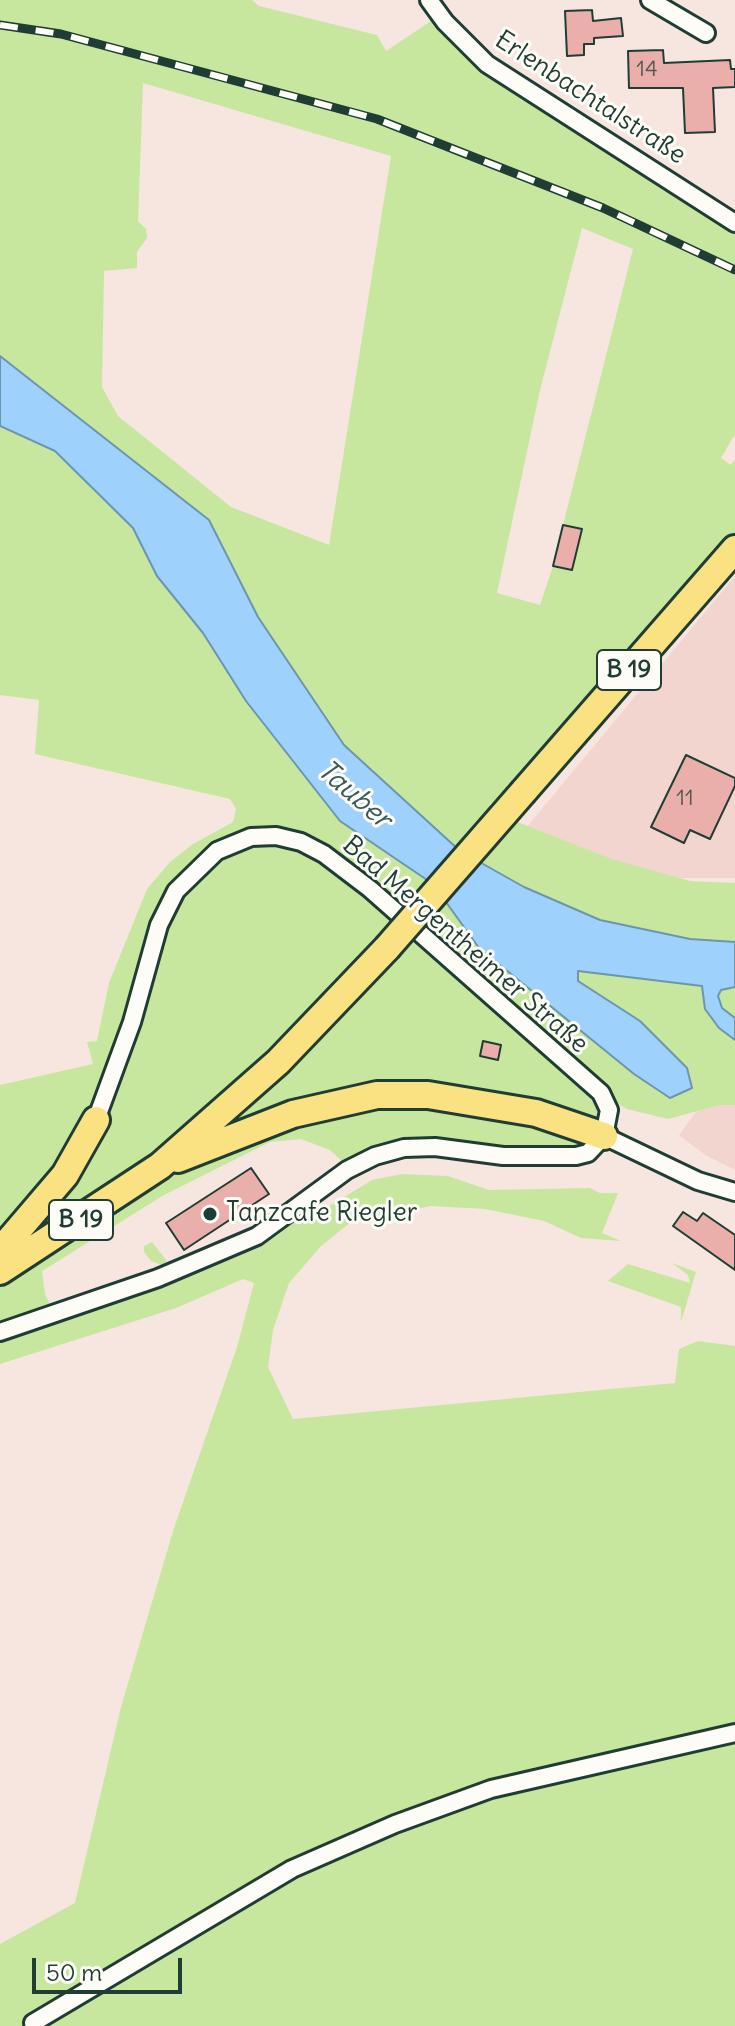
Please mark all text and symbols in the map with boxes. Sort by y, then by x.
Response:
street label: Erlenbachtalstraße [489,25,691,171]
house number: 14 [636,57,658,83]
road number: B 19 [597,650,661,690]
water label: Tauber [310,754,398,836]
house number: 11 [676,786,694,812]
street label: Bad Mergentheimer Straße [336,830,594,1060]
place label: Tanzcafe Riegler [226,1198,417,1230]
road number: B 19 [49,1200,113,1240]
marker: Tanzcafe Riegler [201,1205,219,1223]
scale bar [36,1942,186,1992]
text: 50 m [46,1957,102,1987]

